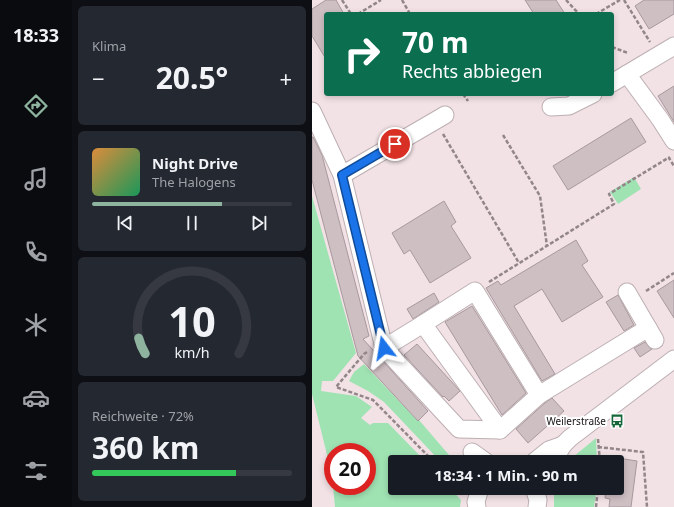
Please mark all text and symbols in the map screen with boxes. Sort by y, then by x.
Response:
text: 18:33 [13,23,59,47]
text: 70 m [402,23,469,61]
icon: right [336,28,388,80]
text: Klima [92,37,126,55]
text: 20.5° [156,57,228,98]
text: Rechts abbiegen [402,59,542,83]
text: − [92,63,105,93]
text: + [279,63,292,93]
icon: directions [22,92,50,120]
pin [378,127,412,161]
icon: arrive [384,133,406,155]
text: Night Drive [152,153,238,173]
icon: music [22,165,50,193]
text: The Halogens [152,173,236,191]
icon: previous [114,212,136,234]
icon: pause [181,212,203,234]
icon: next [248,212,270,234]
icon: phone [22,238,50,266]
text: 10 [168,293,216,349]
icon: climate [22,311,50,339]
position arrow [363,327,405,369]
text: km/h [174,343,210,362]
icon: car [22,384,50,412]
text: Reichweite · 72% [92,407,194,425]
bus stop icon: Weilerstraße [609,413,625,429]
place label: Weilerstraße [546,414,606,428]
text: 360 km [92,427,199,468]
speed limit sign: 20 [324,443,376,495]
icon: filters [22,457,50,485]
text: 18:34 · 1 Min. · 90 m [434,465,578,485]

